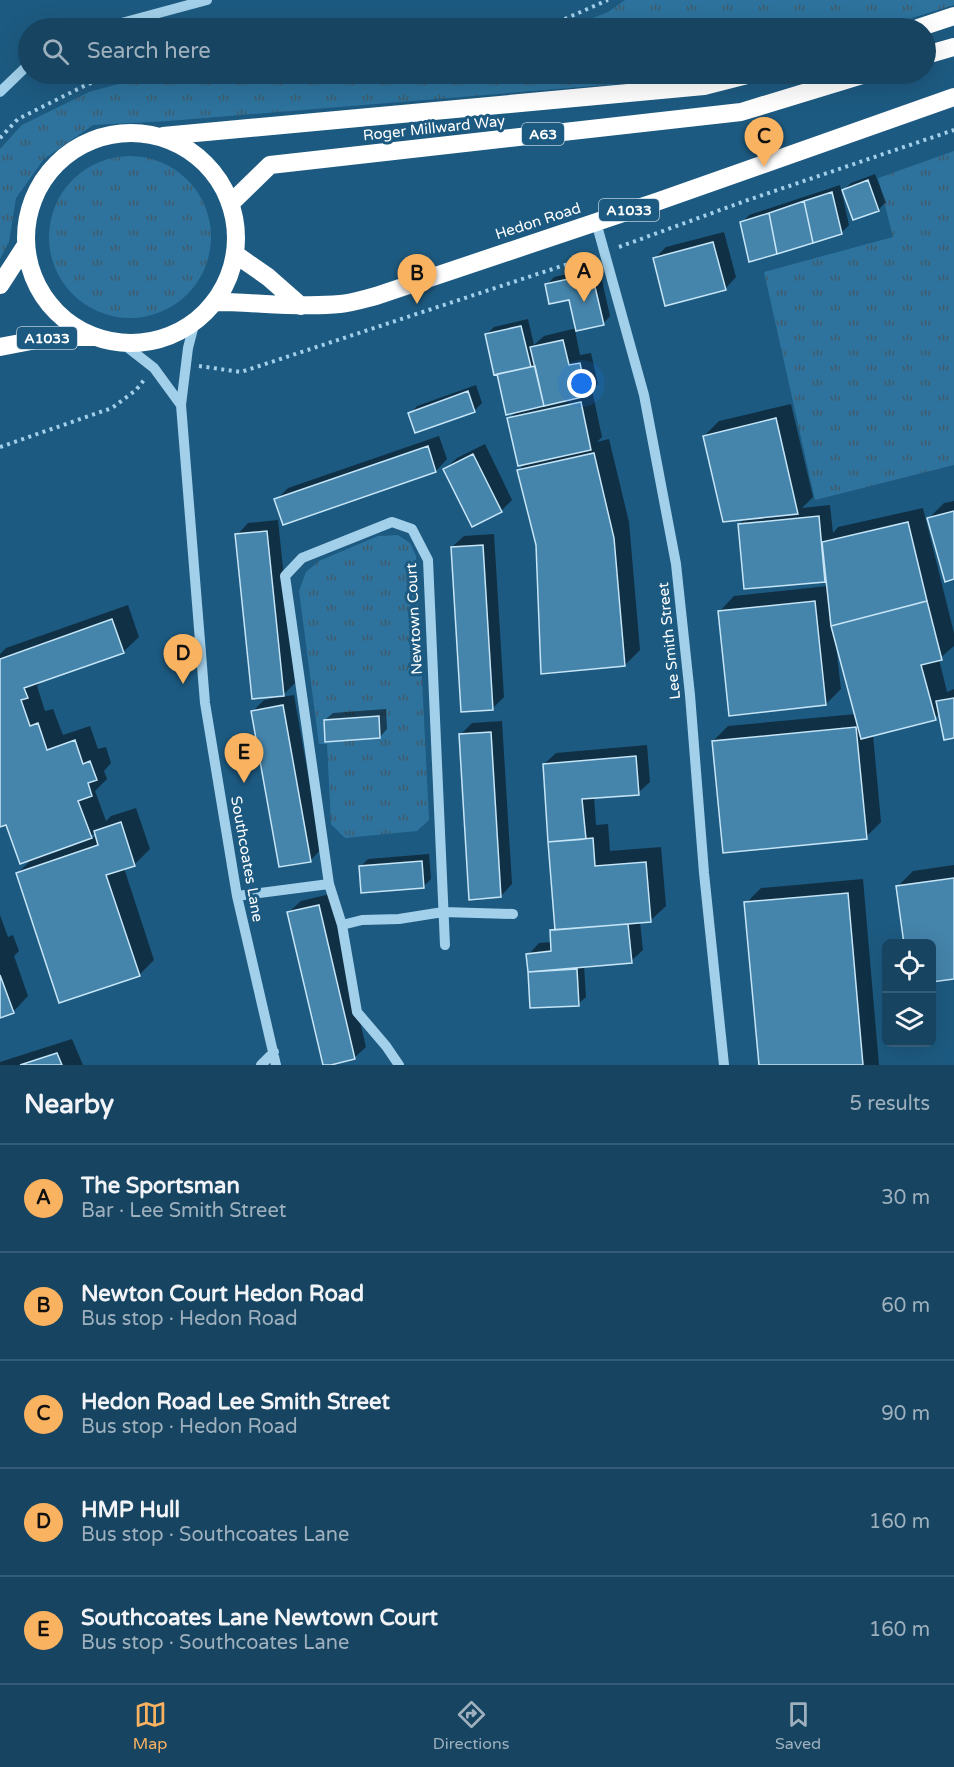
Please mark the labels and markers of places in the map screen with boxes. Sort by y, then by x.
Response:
pin: C [744,118,783,167]
pin: A [564,252,604,302]
pin: B [398,254,436,304]
pin: D [164,634,202,684]
pin: E [224,734,264,783]

